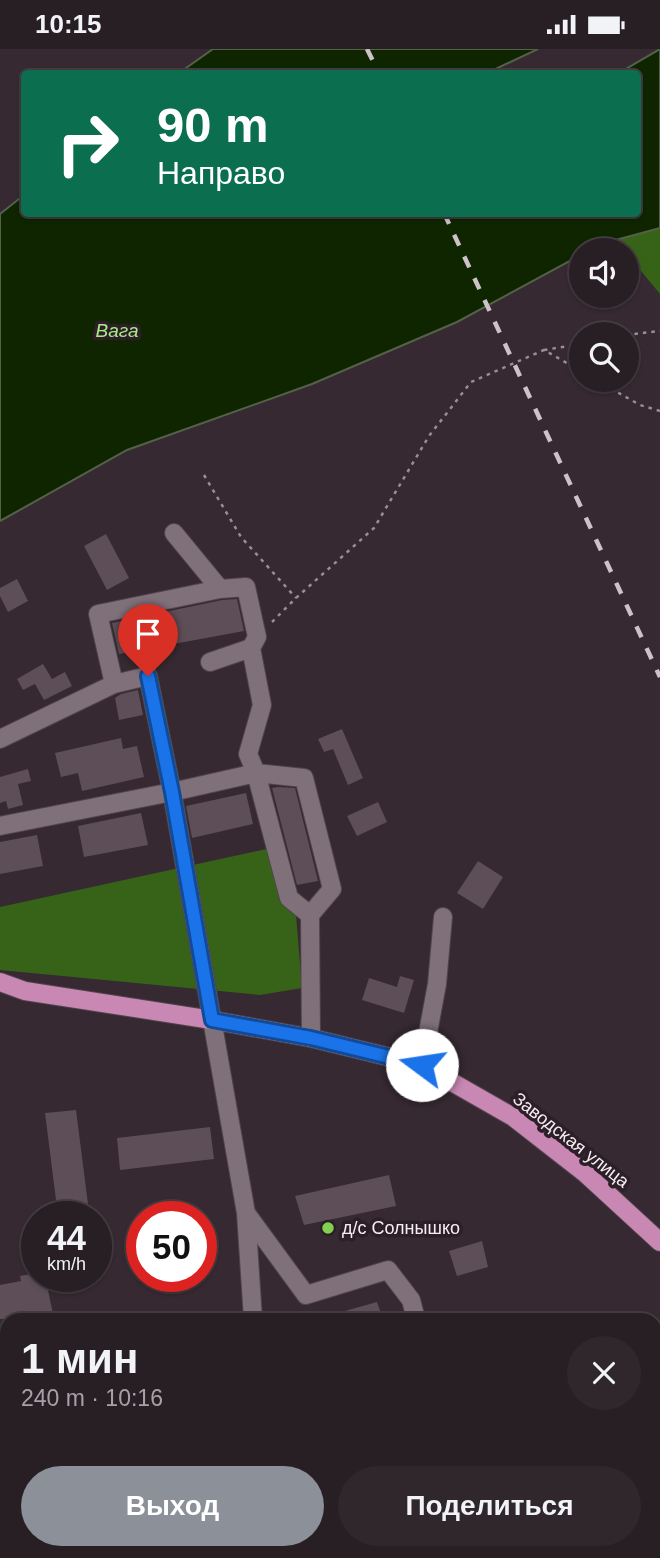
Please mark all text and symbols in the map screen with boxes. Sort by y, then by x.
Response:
text: 10:15 [35,9,102,39]
icon: right [42,98,133,189]
text: 90 m [157,98,269,152]
text: Направо [157,155,285,191]
map controls [569,238,639,392]
button: sound [569,238,639,308]
water label: Вага [96,320,138,341]
button: search [569,322,639,392]
pin [118,604,178,676]
icon: arrive [129,615,167,653]
position arrow [385,1028,459,1102]
street label: Заводская улица [509,1088,634,1192]
speed limit sign: 50 [126,1201,217,1292]
text: 44 [47,1218,86,1257]
place label: д/с Солнышко [342,1218,460,1238]
marker: д/с Солнышко [320,1220,336,1236]
text: km/h [47,1254,86,1274]
text: 1 мин [21,1335,138,1382]
button: close [567,1336,641,1410]
text: 240 m · 10:16 [21,1385,163,1411]
button: Выход [21,1466,324,1546]
button: Поделиться [338,1466,641,1546]

